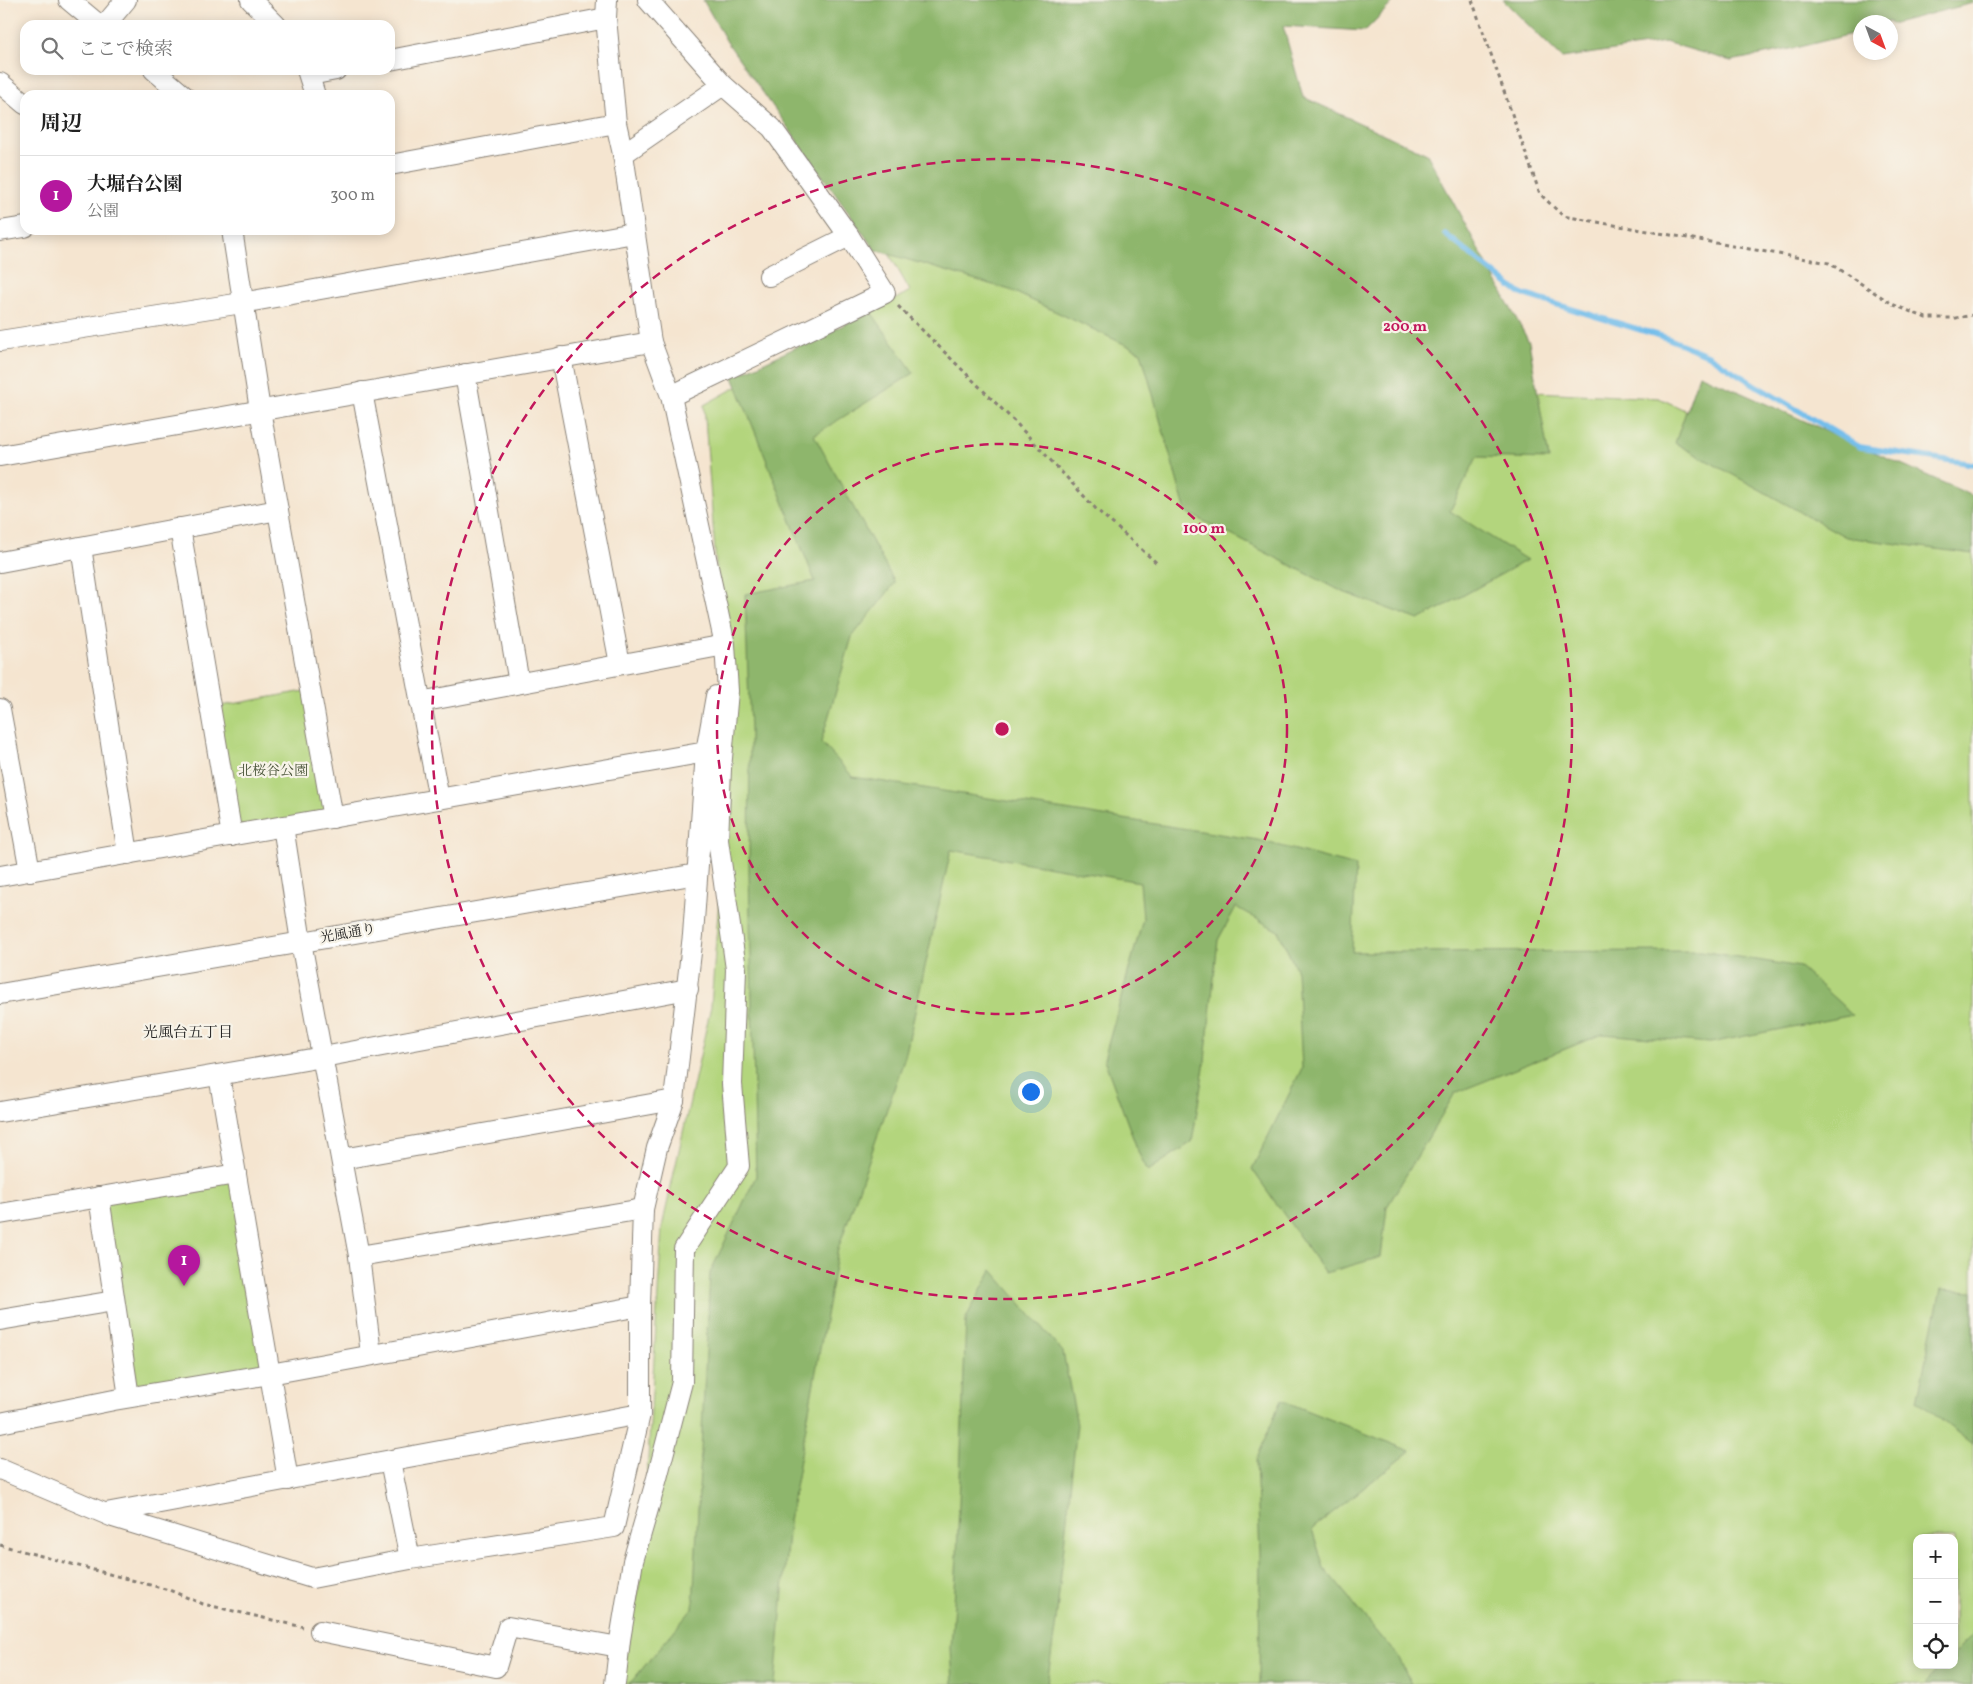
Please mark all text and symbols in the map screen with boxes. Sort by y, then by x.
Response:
north arrow [1853,15,1898,60]
search box [20,20,395,75]
icon: search [38,34,66,62]
text: ここで検索 [78,37,173,63]
text: 周辺 [40,110,82,139]
text: 大堀台公園 [87,172,182,198]
text: 1 [53,185,59,207]
text: 300 m [330,185,375,207]
text: 公園 [87,201,119,223]
text: 200 m [1383,317,1427,338]
text: 100 m [1183,519,1226,540]
centre of rings [993,720,1011,738]
park label: 北桜谷公園 [238,762,308,781]
street label: 光風通り [319,920,377,948]
district label: 光風台五丁目 [143,1023,233,1044]
your location [1018,1079,1044,1105]
pin: 1 [168,1245,200,1286]
map controls [1913,1534,1958,1669]
button: + [1913,1534,1958,1579]
button: − [1913,1579,1958,1624]
button: locate [1913,1624,1958,1669]

